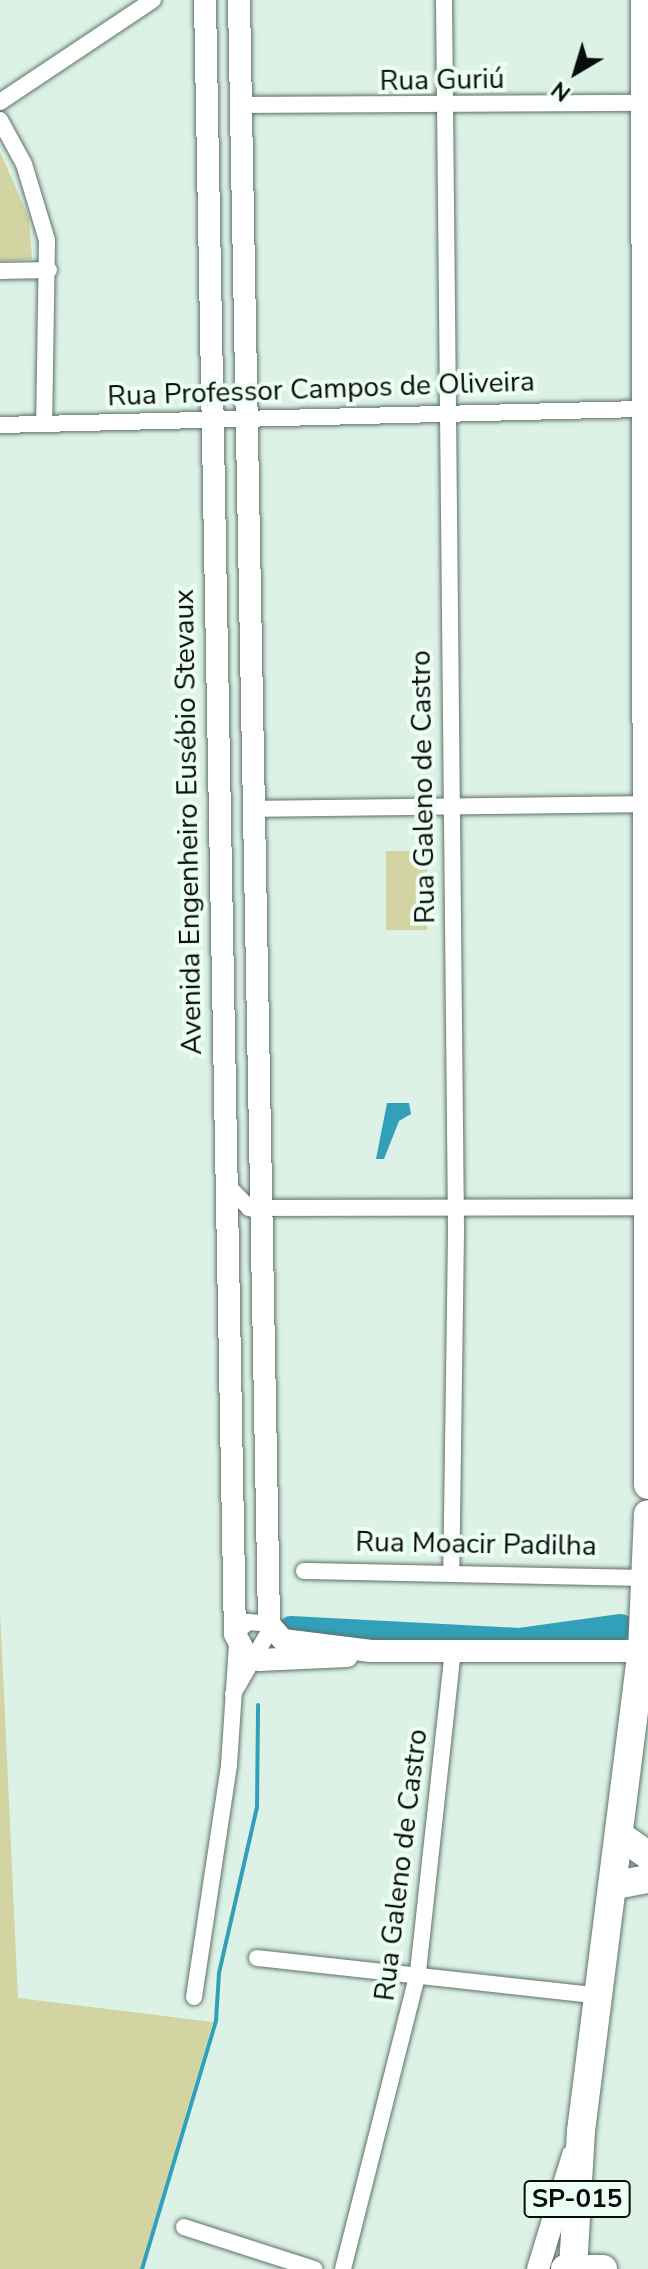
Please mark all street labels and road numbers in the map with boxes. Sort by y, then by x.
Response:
street label: Rua Guriú [379,62,505,98]
street label: Rua Professor Campos de Oliveira [107,365,535,413]
street label: Avenida Engenheiro Eusébio Stevaux [167,589,209,1055]
street label: Rua Galeno de Castro [404,650,442,924]
street label: Rua Moacir Padilha [355,1525,597,1563]
street label: Rua Galeno de Castro [368,1727,434,2003]
road number: SP-015 [523,2177,631,2221]

